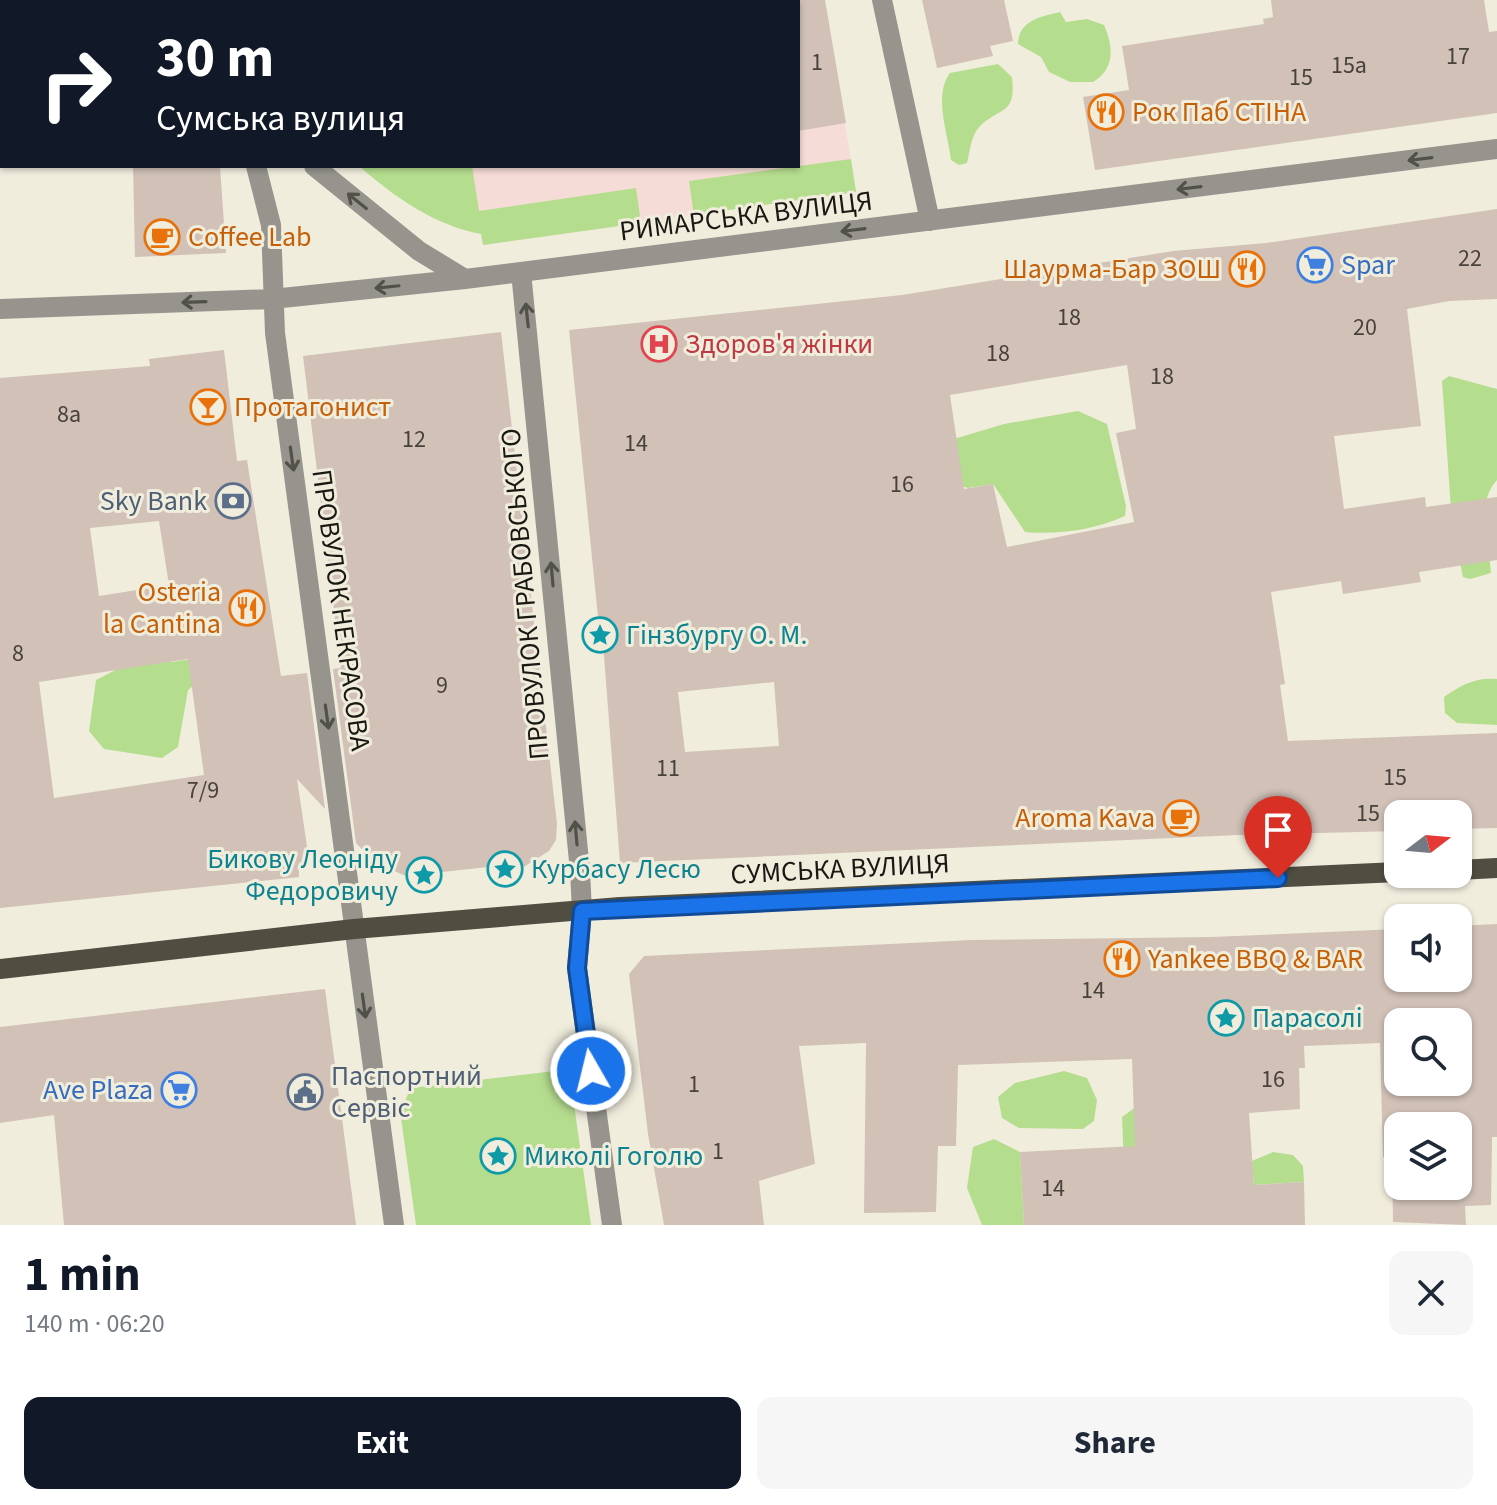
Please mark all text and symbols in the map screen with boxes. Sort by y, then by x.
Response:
text: 30 m [156,19,274,98]
icon: right [24,32,128,136]
house number: 17 [1446,39,1470,74]
house number: 1 [811,45,823,80]
house number: 15а [1331,48,1367,83]
house number: 15 [1289,60,1313,95]
place label: Рок Паб СТІНА [1132,92,1307,132]
text: Сумська вулиця [156,93,405,144]
restaurant icon: Рок Паб СТІНА [1087,93,1125,131]
one-way arrow [1407,152,1434,167]
street label: РИМАРСЬКА ВУЛИЦЯ [617,181,875,251]
one-way arrow [1176,181,1203,196]
one-way arrow [347,192,368,209]
place label: Coffee Lab [188,217,312,257]
cafe icon: Coffee Lab [143,218,181,256]
one-way arrow [840,223,867,238]
house number: 22 [1458,241,1482,276]
place label: Spar [1341,245,1395,285]
supermarket icon: Spar [1296,246,1334,284]
place label: Шаурма-Бар ЗОШ [1003,249,1221,289]
restaurant icon: Шаурма-Бар ЗОШ [1228,250,1266,288]
one-way arrow [375,280,401,295]
one-way arrow [181,294,208,309]
house number: 18 [1057,300,1081,335]
one-way arrow [519,302,534,329]
house number: 20 [1353,310,1377,345]
place label: Здоров'я жінки [685,324,873,364]
hospital icon: Здоров'я жінки [640,325,678,363]
house number: 18 [986,336,1010,371]
house number: 18 [1150,359,1174,394]
place label: Протагонист [234,387,391,427]
bar icon: Протагонист [189,388,227,426]
house number: 8а [57,397,81,432]
house number: 12 [402,422,426,457]
street label: ПРОВУЛОК ГРАБОВСЬКОГО [491,426,559,762]
house number: 14 [624,426,648,461]
one-way arrow [285,445,300,472]
street label: ПРОВУЛОК НЕКРАСОВА [301,467,381,754]
house number: 16 [890,467,914,502]
place label: Sky Bank [100,481,207,521]
bank icon: Sky Bank [214,482,252,520]
one-way arrow [544,561,559,588]
place label: Osteria la Cantina [103,572,221,644]
restaurant icon: Osteria la Cantina [228,589,266,627]
place label: Гінзбургу О. М. [626,615,807,655]
place icon: Гінзбургу О. М. [581,616,619,654]
house number: 8 [12,636,24,671]
house number: 9 [436,668,448,703]
one-way arrow [320,703,335,730]
house number: 11 [656,751,680,786]
house number: 15 [1383,760,1407,795]
house number: 7/9 [187,773,219,808]
pin [1244,796,1312,878]
house number: 15 [1356,796,1380,831]
place label: Aroma Kava [1015,798,1155,838]
cafe icon: Aroma Kava [1162,799,1200,837]
north arrow [1384,800,1472,888]
map controls [1384,800,1472,1200]
icon: arrive [1256,808,1300,852]
one-way arrow [568,820,583,847]
place label: Бикову Леоніду Федоровичу [207,839,398,911]
street label: СУМСЬКА ВУЛИЦЯ [729,843,951,895]
place label: Курбасу Лесю [531,849,701,889]
place icon: Курбасу Лесю [486,850,524,888]
place icon: Бикову Леоніду Федоровичу [405,856,443,894]
button: sound [1384,904,1472,992]
place label: Yankee BBQ & BAR [1147,939,1363,979]
restaurant icon: Yankee BBQ & BAR [1103,940,1141,978]
house number: 14 [1081,973,1105,1008]
one-way arrow [357,993,372,1018]
place label: Парасолі [1252,998,1363,1038]
place icon: Парасолі [1207,999,1245,1037]
button: search [1384,1008,1472,1096]
position arrow [549,1029,633,1113]
place label: Паспортний Сервіс [331,1056,482,1128]
house number: 16 [1261,1062,1285,1097]
house number: 1 [688,1067,700,1102]
place label: Ave Plaza [43,1070,153,1110]
supermarket icon: Ave Plaza [160,1071,198,1109]
public building icon: Паспортний Сервіс [286,1073,324,1111]
button: layers [1384,1112,1472,1200]
house number: 1 [712,1134,724,1169]
place label: Миколі Гоголю [524,1136,703,1176]
place icon: Миколі Гоголю [479,1137,517,1175]
house number: 14 [1041,1171,1065,1206]
text: 1 min [24,1241,141,1309]
button: close [1389,1251,1473,1335]
text: 140 m · 06:20 [24,1305,165,1342]
button: Exit [24,1397,741,1489]
button: Share [757,1397,1473,1489]

